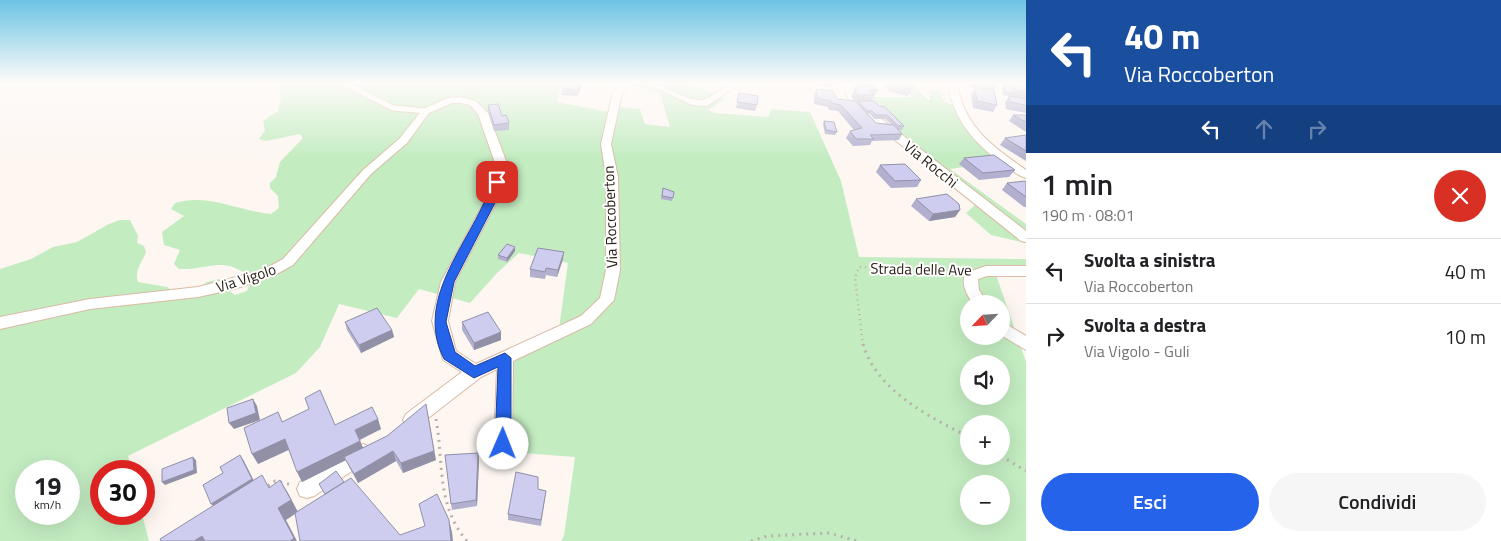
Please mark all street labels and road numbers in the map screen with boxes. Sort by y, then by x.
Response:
street label: Via Rocchi [899,135,963,193]
street label: Via Roccoberton [597,165,623,269]
street label: Via Vigolo [213,257,279,298]
street label: Strada delle Ave [870,257,972,281]

